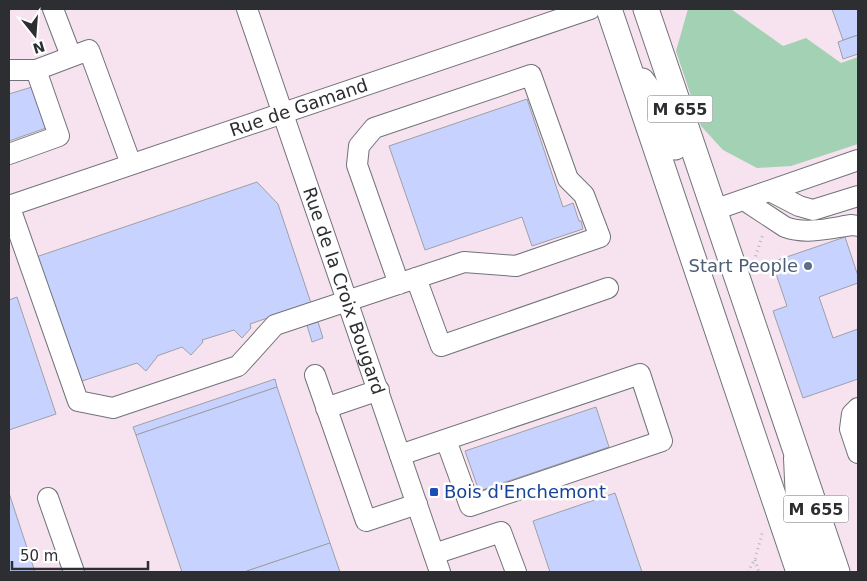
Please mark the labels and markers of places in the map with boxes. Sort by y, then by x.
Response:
place label: Start People [689,255,798,276]
marker: Start People [802,260,814,272]
place label: Bois d'Enchemont [444,481,606,502]
marker: Bois d'Enchemont [428,486,440,498]

